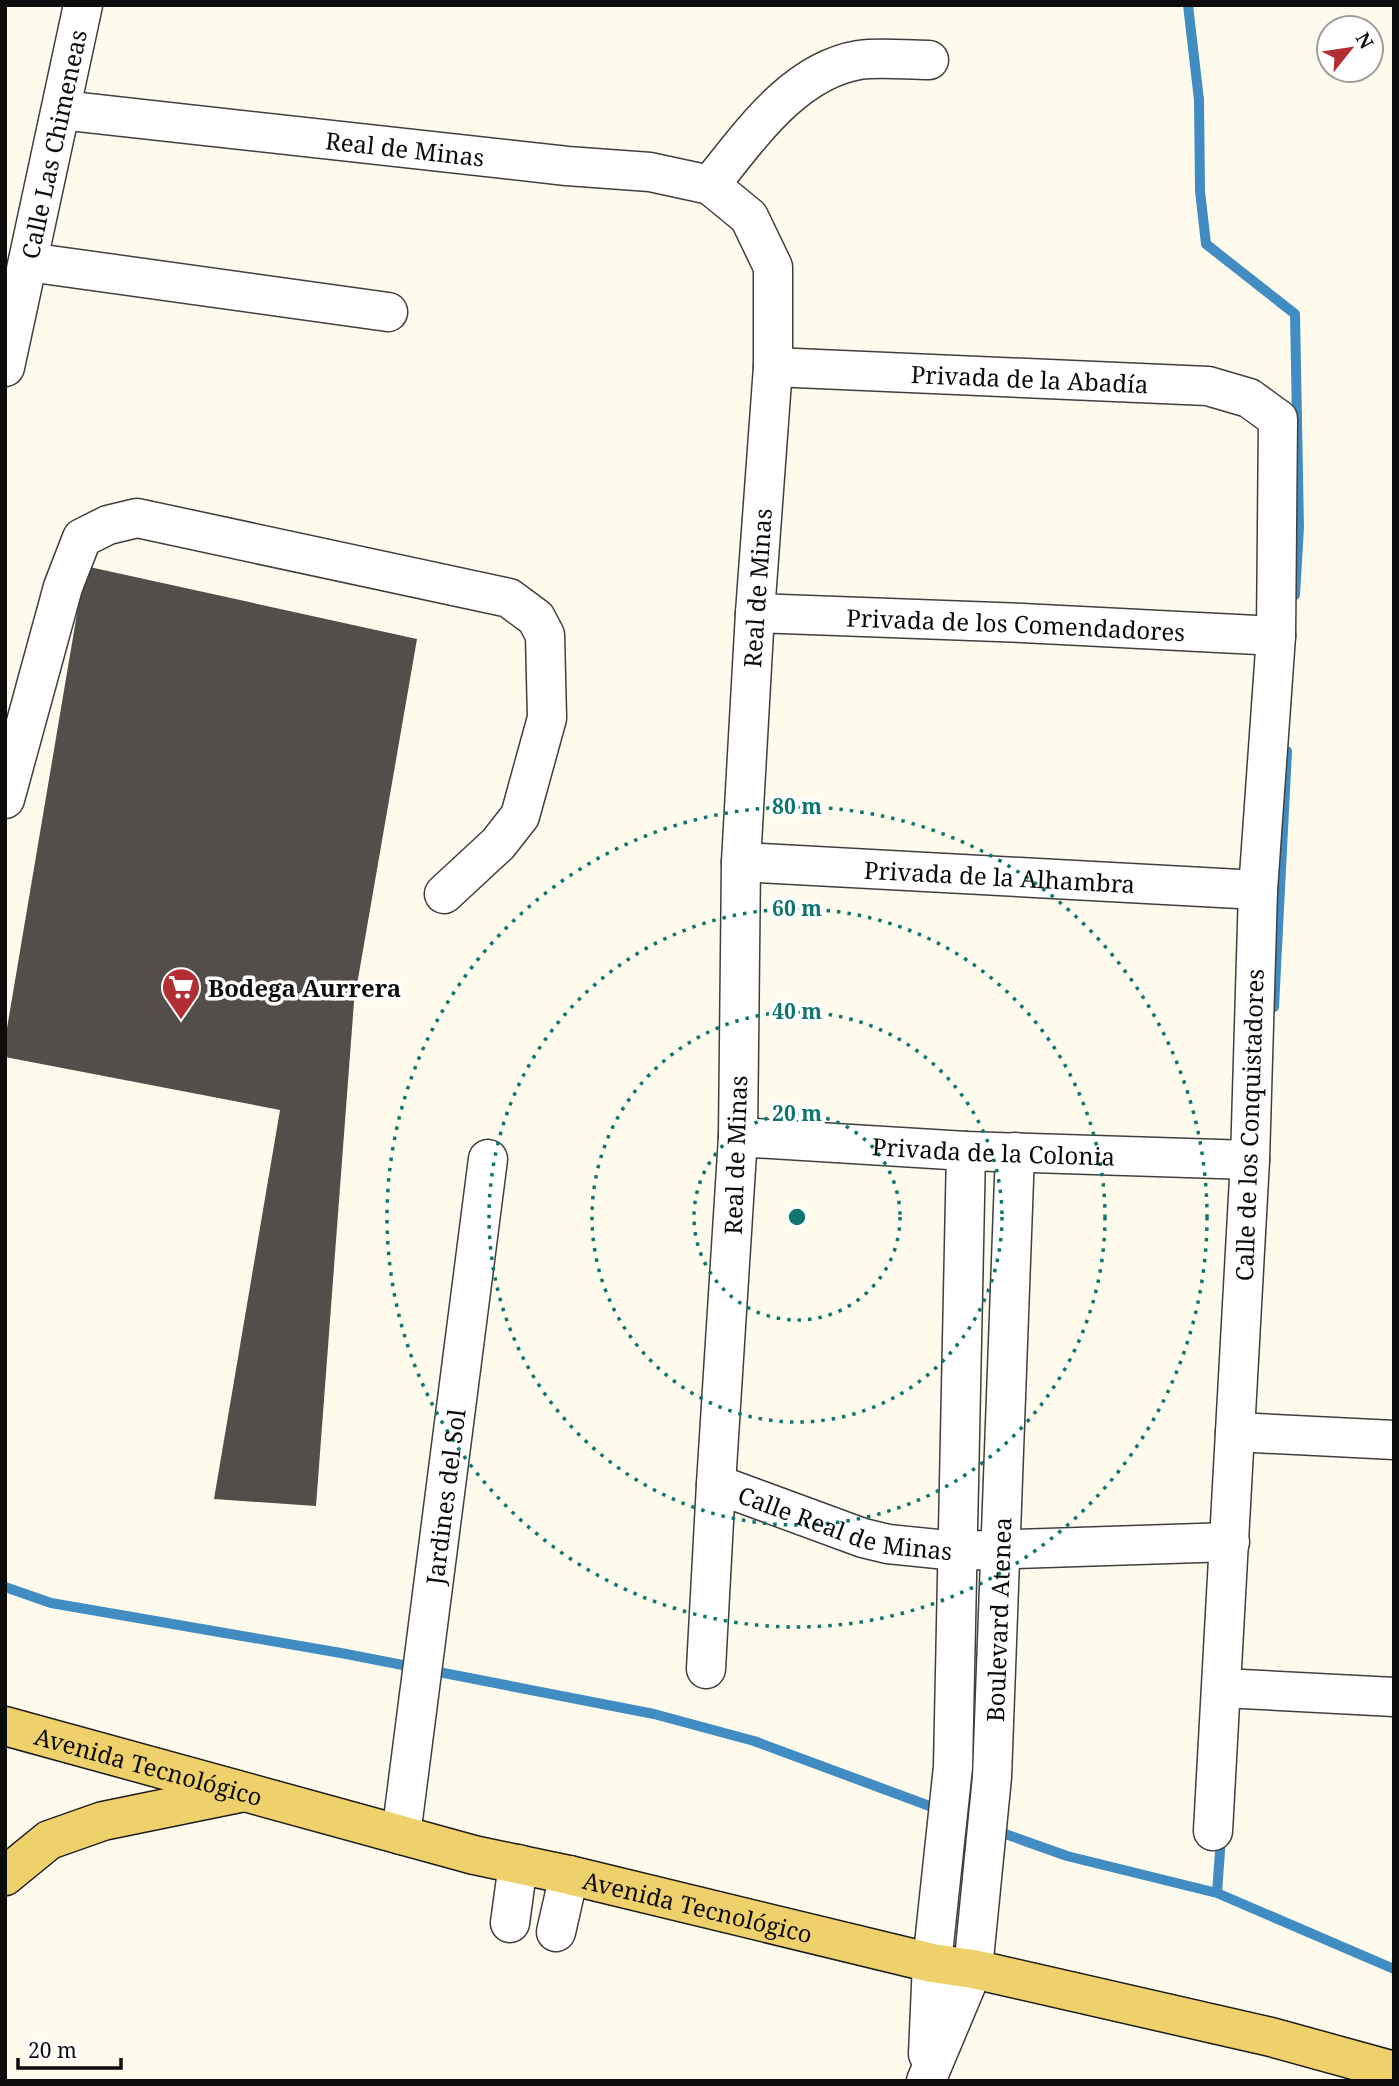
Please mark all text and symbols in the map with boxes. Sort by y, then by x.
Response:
north arrow [1315,14,1385,84]
street label: Calle Las Chimeneas [12,26,94,262]
text: N [1350,28,1380,54]
street label: Real de Minas [324,123,486,173]
street label: Privada de la Abadía [910,357,1149,400]
street label: Real de Minas [735,507,779,669]
street label: Privada de los Comendadores [846,600,1186,648]
text: 80 m [772,792,822,820]
street label: Privada de la Alhambra [863,852,1136,900]
text: 60 m [772,894,822,922]
supermarket icon: Bodega Aurrera [160,966,202,1021]
street label: Calle de los Conquistadores [1227,968,1271,1282]
place label: Bodega Aurrera [208,971,401,1004]
text: 40 m [772,997,822,1025]
street label: Real de Minas [716,1075,754,1235]
text: 20 m [772,1099,822,1127]
street label: Privada de la Colonia [871,1129,1116,1172]
centre of rings [785,1205,809,1229]
street label: Jardines del Sol [417,1406,472,1588]
street label: Calle Real de Minas [734,1477,954,1567]
street label: Boulevard Atenea [978,1517,1018,1722]
street label: Avenida Tecnológico [31,1718,266,1813]
street label: Avenida Tecnológico [580,1862,816,1950]
scale bar [18,2026,121,2070]
text: 20 m [28,2036,77,2064]

